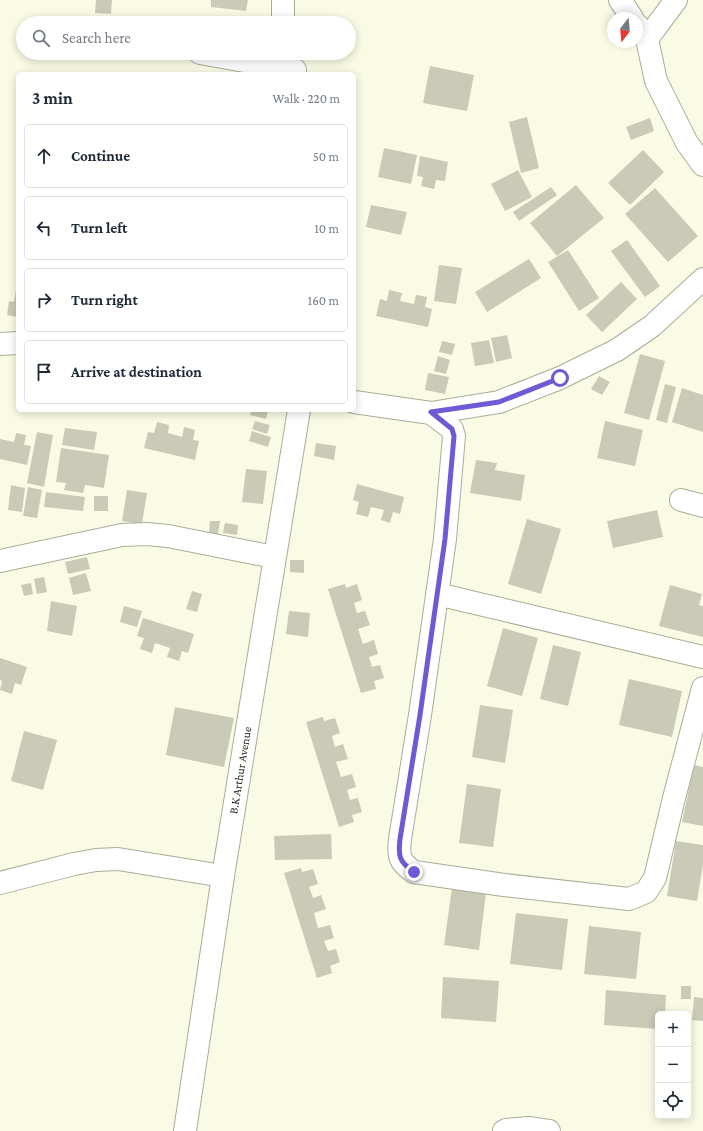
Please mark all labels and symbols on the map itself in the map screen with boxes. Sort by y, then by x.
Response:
north arrow [607,12,643,48]
route start [551,369,569,387]
street label: B.K Arthur Avenue [226,726,254,815]
route end [405,863,423,881]

